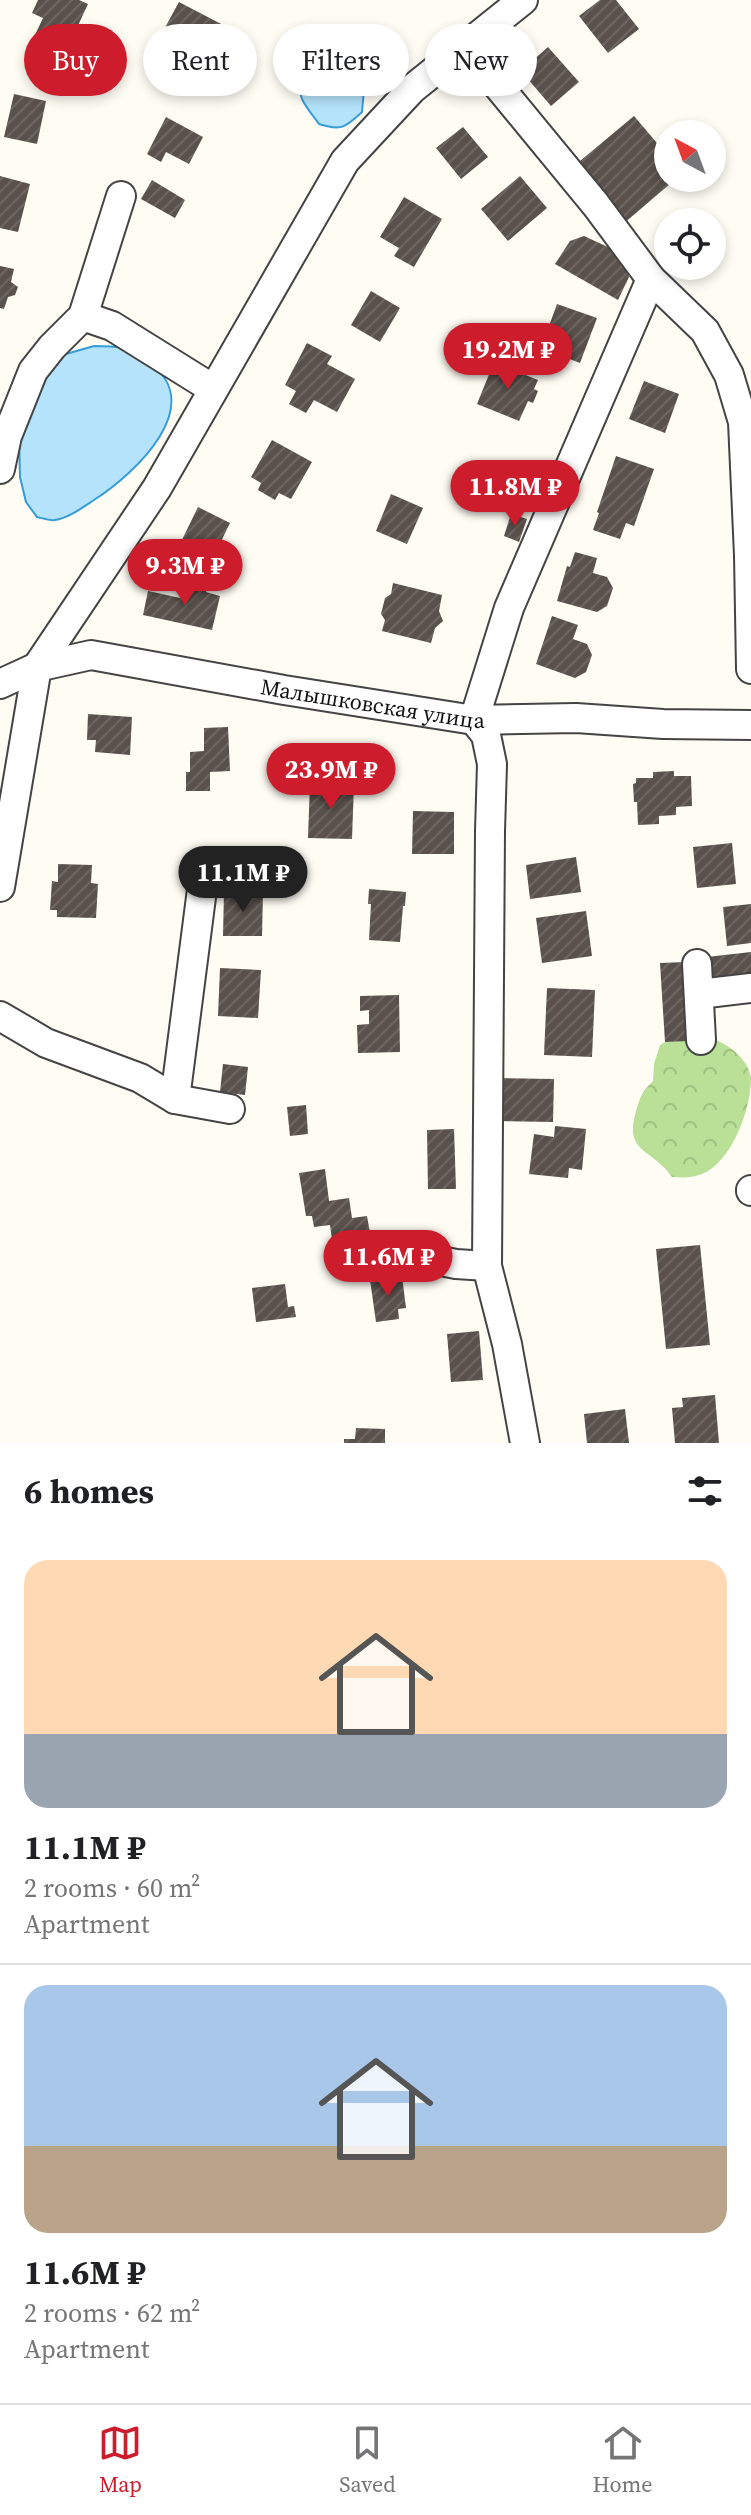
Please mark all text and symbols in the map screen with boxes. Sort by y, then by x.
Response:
chip: Buy [24,24,127,96]
chip: Rent [143,24,257,96]
chip: Filters [273,24,409,96]
chip: New [425,24,537,96]
north arrow [654,120,726,192]
map controls [654,120,726,280]
button: locate [654,208,726,280]
pin: 19.2M ₽ [434,323,582,391]
text: 19.2M ₽ [461,331,555,367]
pin: 11.8M ₽ [441,460,589,528]
text: 11.8M ₽ [468,468,562,504]
pin: 9.3M ₽ [120,539,250,607]
text: 9.3M ₽ [146,547,224,583]
street label: Малышковская улица [258,671,486,735]
pin: 23.9M ₽ [257,743,405,811]
text: 23.9M ₽ [284,751,378,787]
pin: 11.1M ₽ [169,846,317,914]
text: 11.1M ₽ [196,854,290,890]
pin: 11.6M ₽ [314,1230,462,1298]
text: 11.6M ₽ [341,1238,435,1274]
text: 6 homes [24,1468,154,1514]
icon: filters [683,1469,727,1513]
icon: home [304,1612,448,1756]
text: 11.1M ₽ [24,1824,146,1870]
text: 2 rooms · 60 m² [24,1870,200,1906]
text: Apartment [24,1906,149,1942]
icon: home [304,2037,448,2181]
text: 11.6M ₽ [24,2249,146,2295]
text: 2 rooms · 62 m² [24,2295,200,2331]
text: Apartment [24,2331,149,2367]
tab: Map [98,2421,142,2499]
tab: Saved [339,2421,396,2499]
tab: Home [593,2421,653,2499]

